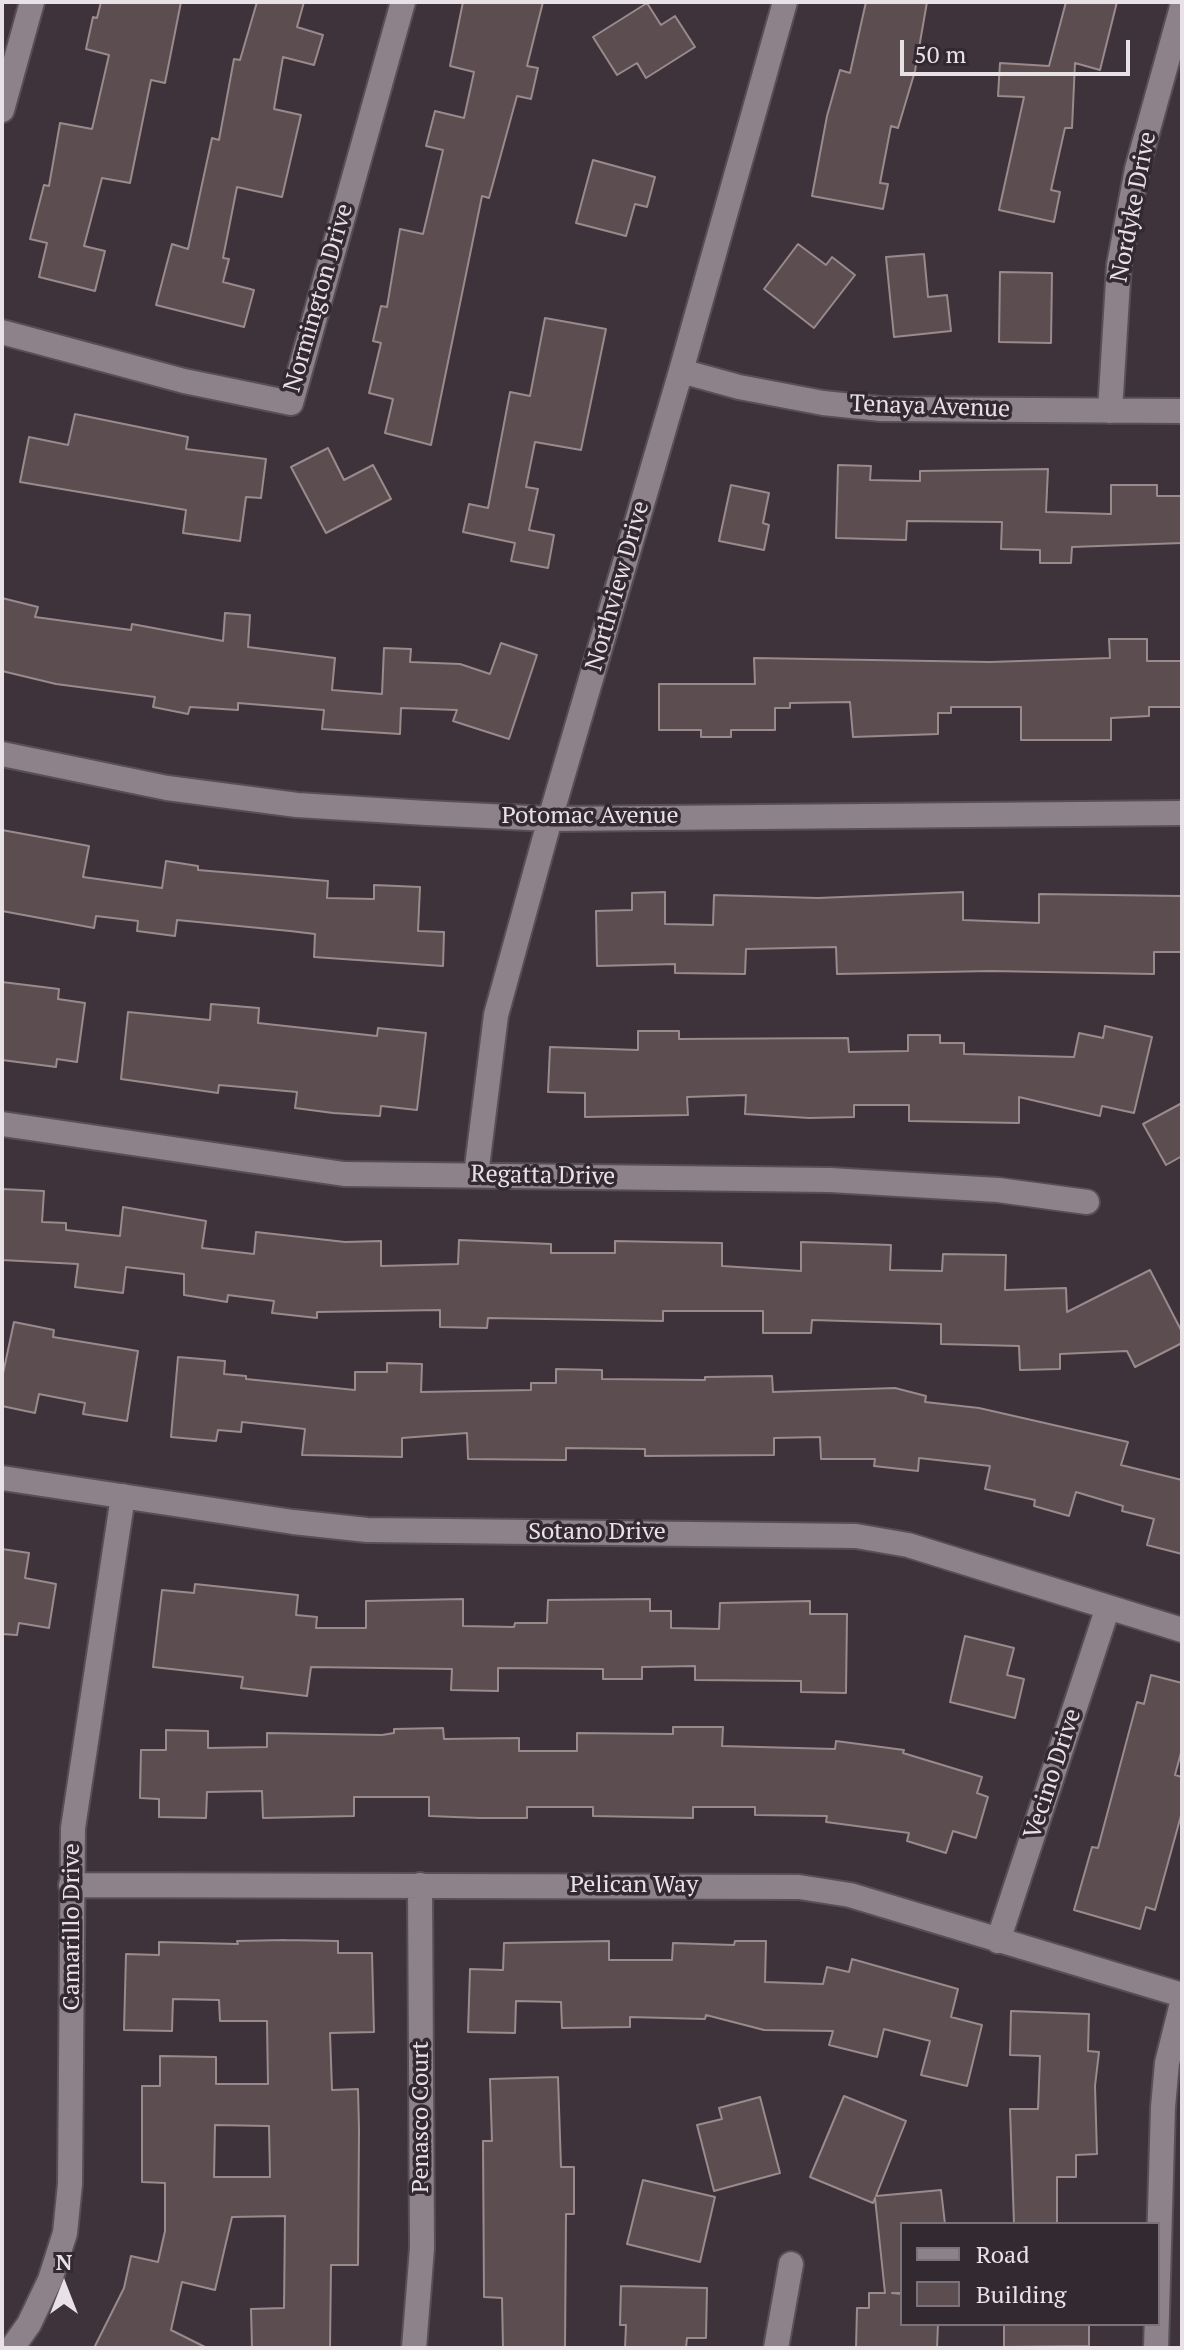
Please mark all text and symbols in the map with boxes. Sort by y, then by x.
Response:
scale bar [904,24,1134,74]
text: 50 m [914,38,966,70]
street label: Nordyke Drive [1105,129,1163,285]
street label: Normington Drive [278,201,360,395]
street label: Tenaya Avenue [849,390,1011,424]
street label: Northview Drive [580,498,656,674]
street label: Potomac Avenue [501,802,679,830]
street label: Regatta Drive [470,1160,616,1192]
street label: Sotano Drive [528,1518,666,1546]
street label: Vecino Drive [1018,1705,1088,1843]
street label: Camarillo Drive [58,1843,86,2011]
street label: Pelican Way [570,1871,698,1899]
street label: Penasco Court [407,2041,435,2193]
legend [900,2222,1160,2326]
text: Road [976,2238,1030,2270]
north arrow [24,2246,104,2326]
text: N [56,2247,72,2276]
text: Building [976,2278,1066,2310]

